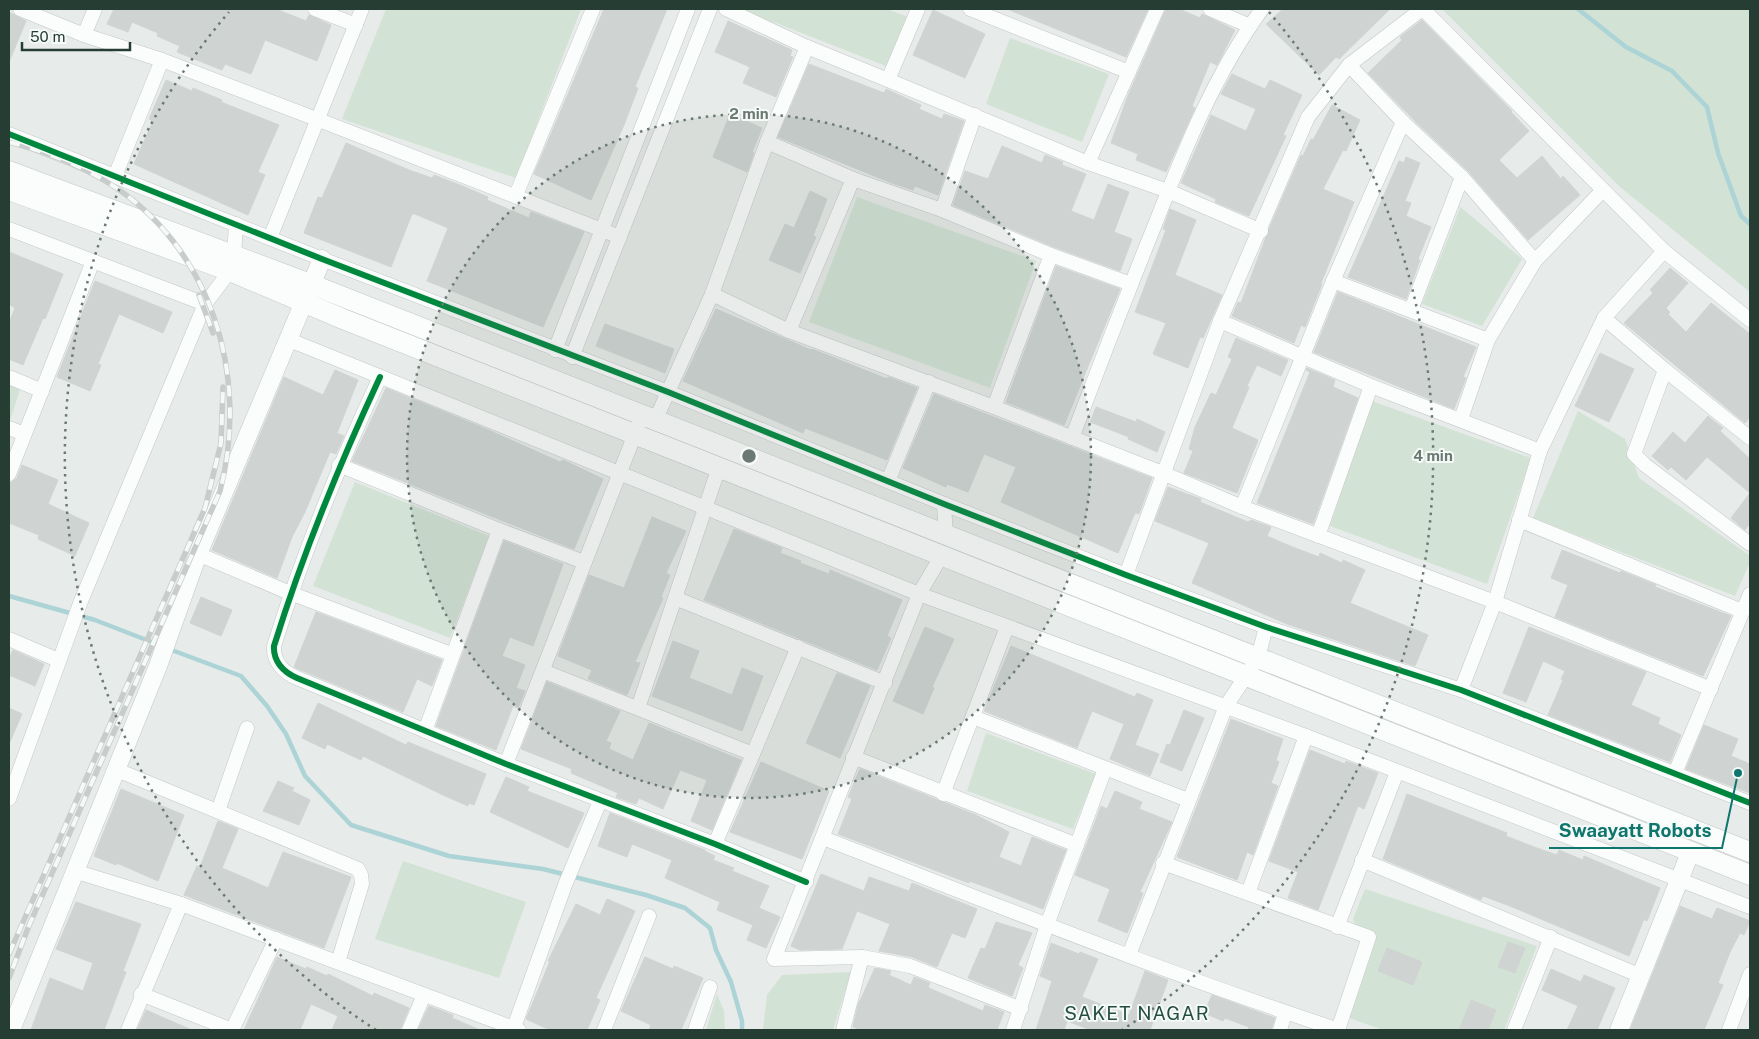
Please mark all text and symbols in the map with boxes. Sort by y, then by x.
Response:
scale bar [22,20,130,52]
text: 50 m [30,28,65,45]
text: 2 min [729,105,769,122]
centre of rings [740,447,758,465]
text: 4 min [1413,447,1453,464]
callout: Swaayatt Robots [1549,814,1722,848]
text: Swaayatt Robots [1558,819,1712,841]
district label: SAKET NAGAR [1064,1002,1210,1024]

